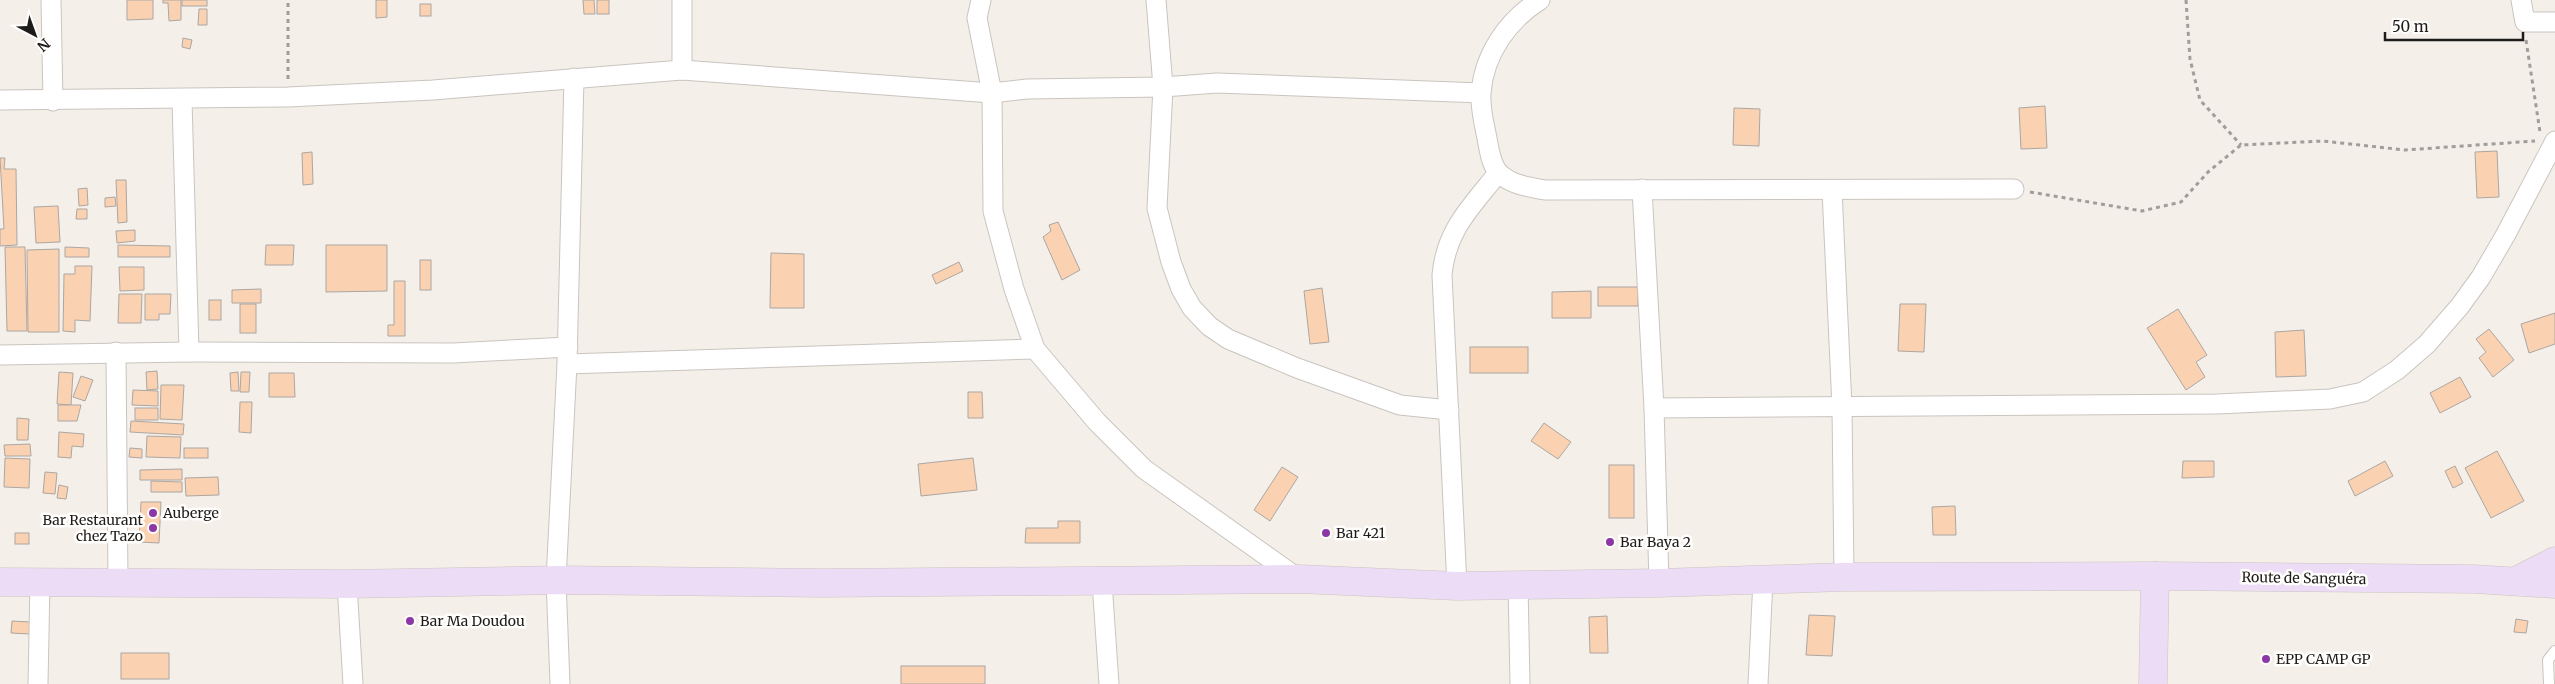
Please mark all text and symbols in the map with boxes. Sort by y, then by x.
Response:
north arrow [10,10,60,60]
scale bar [2385,10,2522,42]
text: 50 m [2392,17,2429,36]
text: N [33,34,54,55]
place label: Auberge [162,504,219,522]
marker: Auberge [147,507,159,519]
place label: Bar Restaurant chez Tazo [42,511,144,545]
marker: Bar Restaurant chez Tazo [147,522,159,534]
place label: Bar 421 [1336,524,1385,542]
marker: Bar 421 [1320,527,1332,539]
place label: Bar Baya 2 [1620,533,1691,551]
marker: Bar Baya 2 [1604,536,1616,548]
street label: Route de Sanguéra [2241,568,2367,588]
place label: Bar Ma Doudou [420,612,525,630]
marker: Bar Ma Doudou [404,615,416,627]
place label: EPP CAMP GP [2276,650,2371,668]
marker: EPP CAMP GP [2260,653,2272,665]

